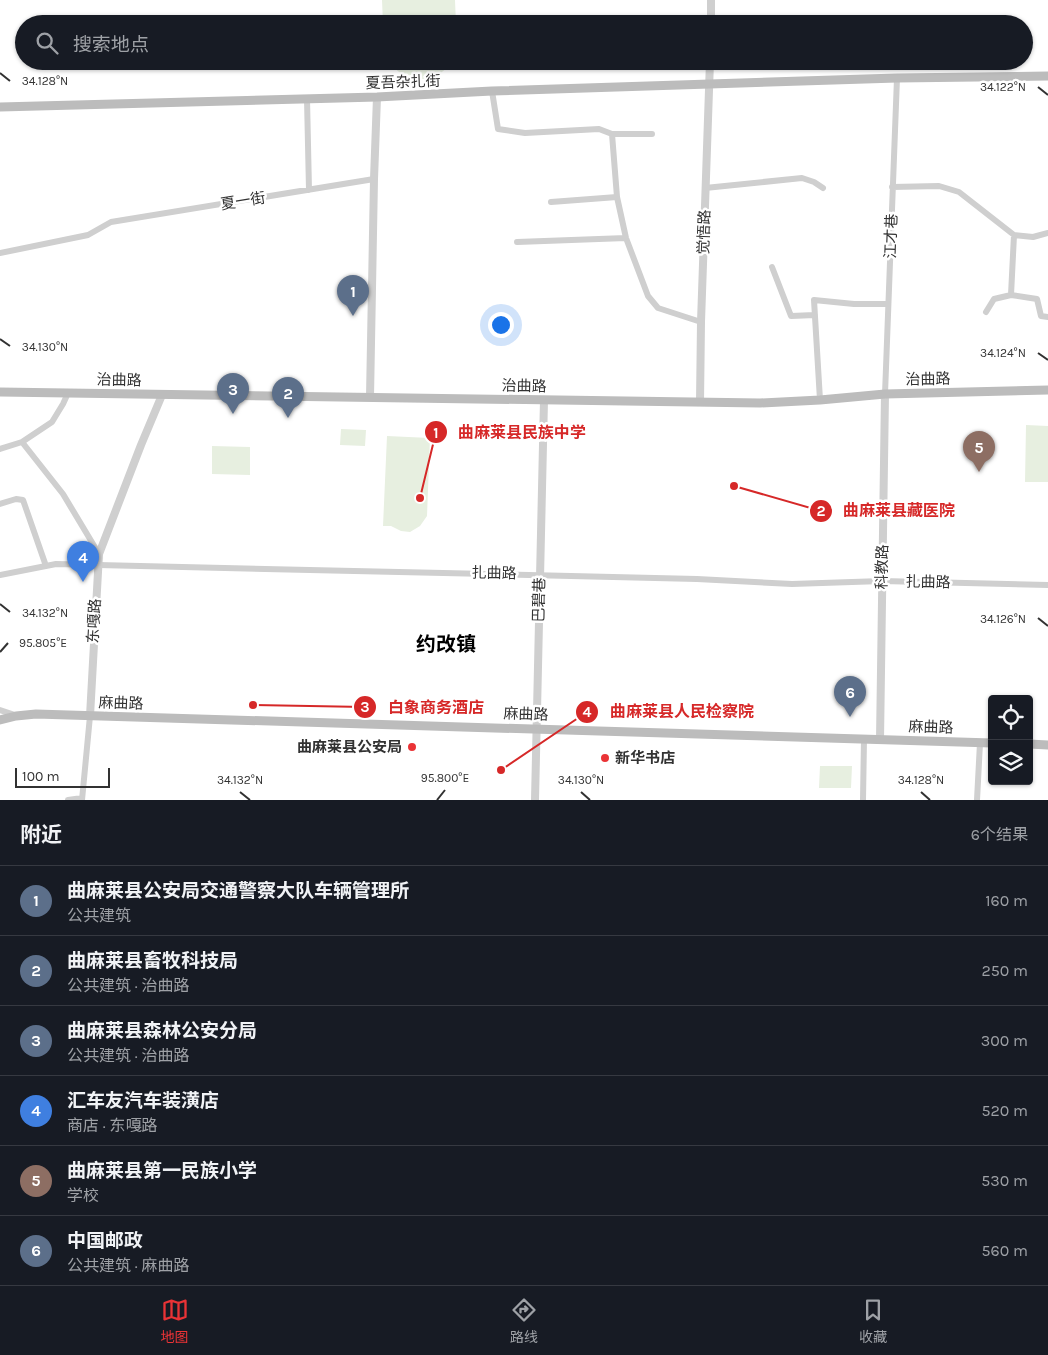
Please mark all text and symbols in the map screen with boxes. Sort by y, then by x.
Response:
search box [15,15,1033,70]
icon: search [33,29,61,57]
text: 搜索地点 [73,34,149,56]
street label: 夏吾杂扎街 [365,72,441,92]
text: 34.128°N [22,74,68,88]
text: 34.122°N [980,80,1026,94]
street label: 夏一街 [219,189,267,213]
street label: 觉悟路 [694,209,714,255]
street label: 江才巷 [881,213,901,259]
pin: 1 [337,275,369,316]
your location [488,312,514,338]
text: 34.130°N [22,340,68,354]
text: 34.124°N [980,346,1026,360]
street label: 治曲路 [905,370,951,388]
street label: 治曲路 [96,371,142,389]
pin: 3 [217,373,249,414]
pin: 2 [272,377,304,418]
street label: 治曲路 [501,377,547,395]
callout: 曲麻莱县民族中学 [423,417,596,448]
text: 曲麻莱县民族中学 [458,423,586,442]
text: 1 [433,424,439,442]
pin: 5 [963,431,995,472]
callout: 曲麻莱县藏医院 [808,495,965,526]
text: 曲麻莱县藏医院 [843,501,955,520]
text: 2 [816,502,826,520]
pin: 4 [67,541,99,582]
street label: 科教路 [873,544,891,590]
street label: 扎曲路 [471,564,517,582]
street label: 扎曲路 [905,573,951,591]
street label: 巴碧巷 [530,577,548,623]
street label: 东嘎路 [84,598,104,644]
text: 34.132°N [22,606,68,620]
text: 34.126°N [980,612,1026,626]
district label: 约改镇 [416,633,476,656]
text: 95.805°E [19,636,67,650]
pin: 6 [834,676,866,717]
callout: 白象商务酒店 [353,691,494,722]
street label: 麻曲路 [98,693,144,713]
map controls [988,695,1033,785]
button: locate [988,695,1033,740]
callout: 曲麻莱县人民检察院 [575,696,764,727]
text: 3 [360,698,370,716]
text: 白象商务酒店 [388,698,484,717]
text: 曲麻莱县人民检察院 [610,702,754,721]
text: 4 [583,703,592,721]
street label: 麻曲路 [503,704,549,724]
street label: 麻曲路 [908,717,954,737]
place label: 曲麻莱县公安局 [297,738,402,756]
button: layers [988,740,1033,785]
marker: 曲麻莱县公安局 [406,741,418,753]
place label: 新华书店 [615,749,675,767]
marker: 新华书店 [599,752,611,764]
scale bar [15,765,110,788]
text: 100 m [22,768,60,785]
text: 95.800°E [421,771,469,785]
text: 34.132°N [217,773,263,787]
text: 34.130°N [558,773,604,787]
text: 34.128°N [898,773,944,787]
text: 附近 [20,823,62,847]
text: 6个结果 [971,825,1028,844]
text: 曲麻莱县公安局交通警察大队车辆管理所 [67,880,409,902]
text: 1 [33,891,39,910]
text: 160 m [985,891,1028,910]
text: 公共建筑 [67,906,131,925]
text: 曲麻莱县畜牧科技局 [67,950,238,972]
text: 2 [31,961,41,980]
text: 250 m [981,961,1028,980]
text: 公共建筑 · 治曲路 [67,976,189,995]
text: 曲麻莱县森林公安分局 [67,1020,257,1042]
text: 3 [31,1031,41,1050]
text: 300 m [981,1031,1028,1050]
text: 公共建筑 · 治曲路 [67,1046,189,1065]
text: 汇车友汽车装潢店 [67,1090,219,1112]
text: 4 [31,1101,41,1120]
text: 520 m [981,1101,1028,1120]
text: 商店 · 东嘎路 [67,1116,157,1135]
text: 曲麻莱县第一民族小学 [67,1160,257,1182]
text: 5 [31,1171,41,1190]
text: 530 m [981,1171,1028,1190]
text: 学校 [67,1186,99,1205]
text: 中国邮政 [67,1230,143,1252]
text: 6 [31,1241,41,1260]
text: 560 m [982,1241,1028,1260]
text: 公共建筑 · 麻曲路 [67,1256,189,1275]
tab: 地图 [161,1296,189,1346]
tab: 路线 [510,1296,538,1346]
tab: 收藏 [859,1296,887,1346]

